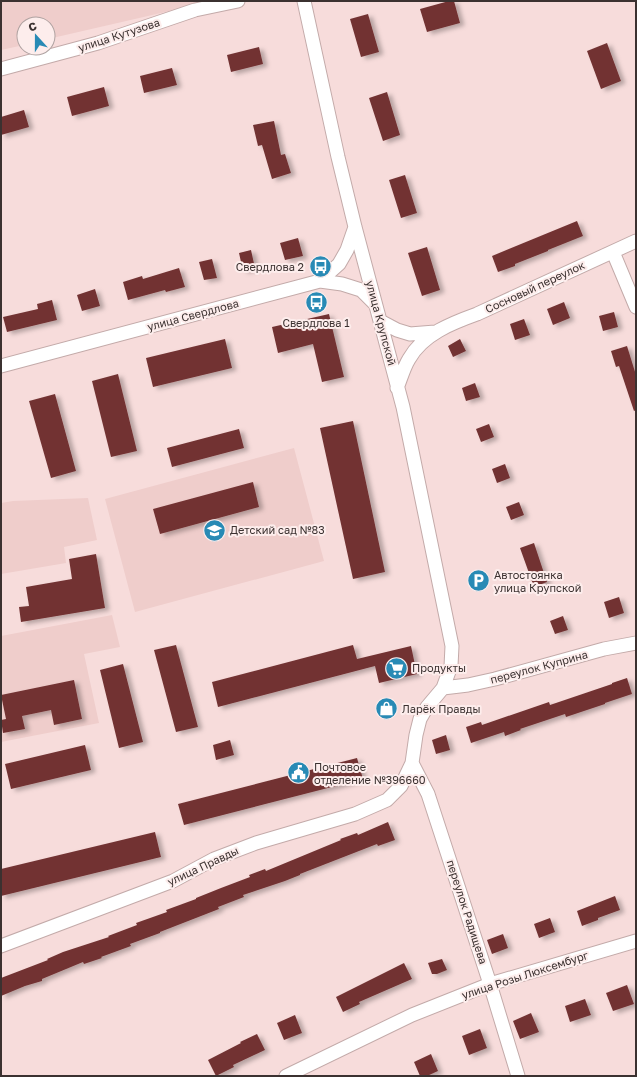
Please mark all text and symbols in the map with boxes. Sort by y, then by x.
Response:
street label: улица Кутузова [76,15,161,54]
north arrow [16,16,56,56]
text: С [26,19,38,34]
bus stop icon: Свердлова 2 [307,254,333,280]
street label: Сосновый переулок [483,257,587,315]
place label: Свердлова 2 [236,260,304,273]
street label: улица Крупской [364,279,399,367]
bus stop icon: Свердлова 1 [303,290,329,316]
street label: улица Свердлова [146,296,240,333]
place label: Свердлова 1 [282,316,350,329]
school or university icon: Детский сад №83 [202,517,228,543]
place label: Детский сад №83 [230,523,325,536]
parking icon: Автостоянка улица Крупской [465,568,491,594]
place label: Автостоянка улица Крупской [494,568,581,594]
street label: переулок Куприна [489,647,589,686]
supermarket icon: Продукты [384,655,410,681]
place label: Продукты [412,661,466,674]
shop icon: Ларёк Правды [373,696,399,722]
place label: Ларёк Правды [402,702,480,715]
public building icon: Почтовое отделение №396660 [286,760,312,786]
place label: Почтовое отделение №396660 [314,760,426,786]
street label: улица Правды [165,843,240,888]
street label: переулок Радищева [444,858,490,966]
street label: улица Розы Люксембург [460,948,590,1001]

